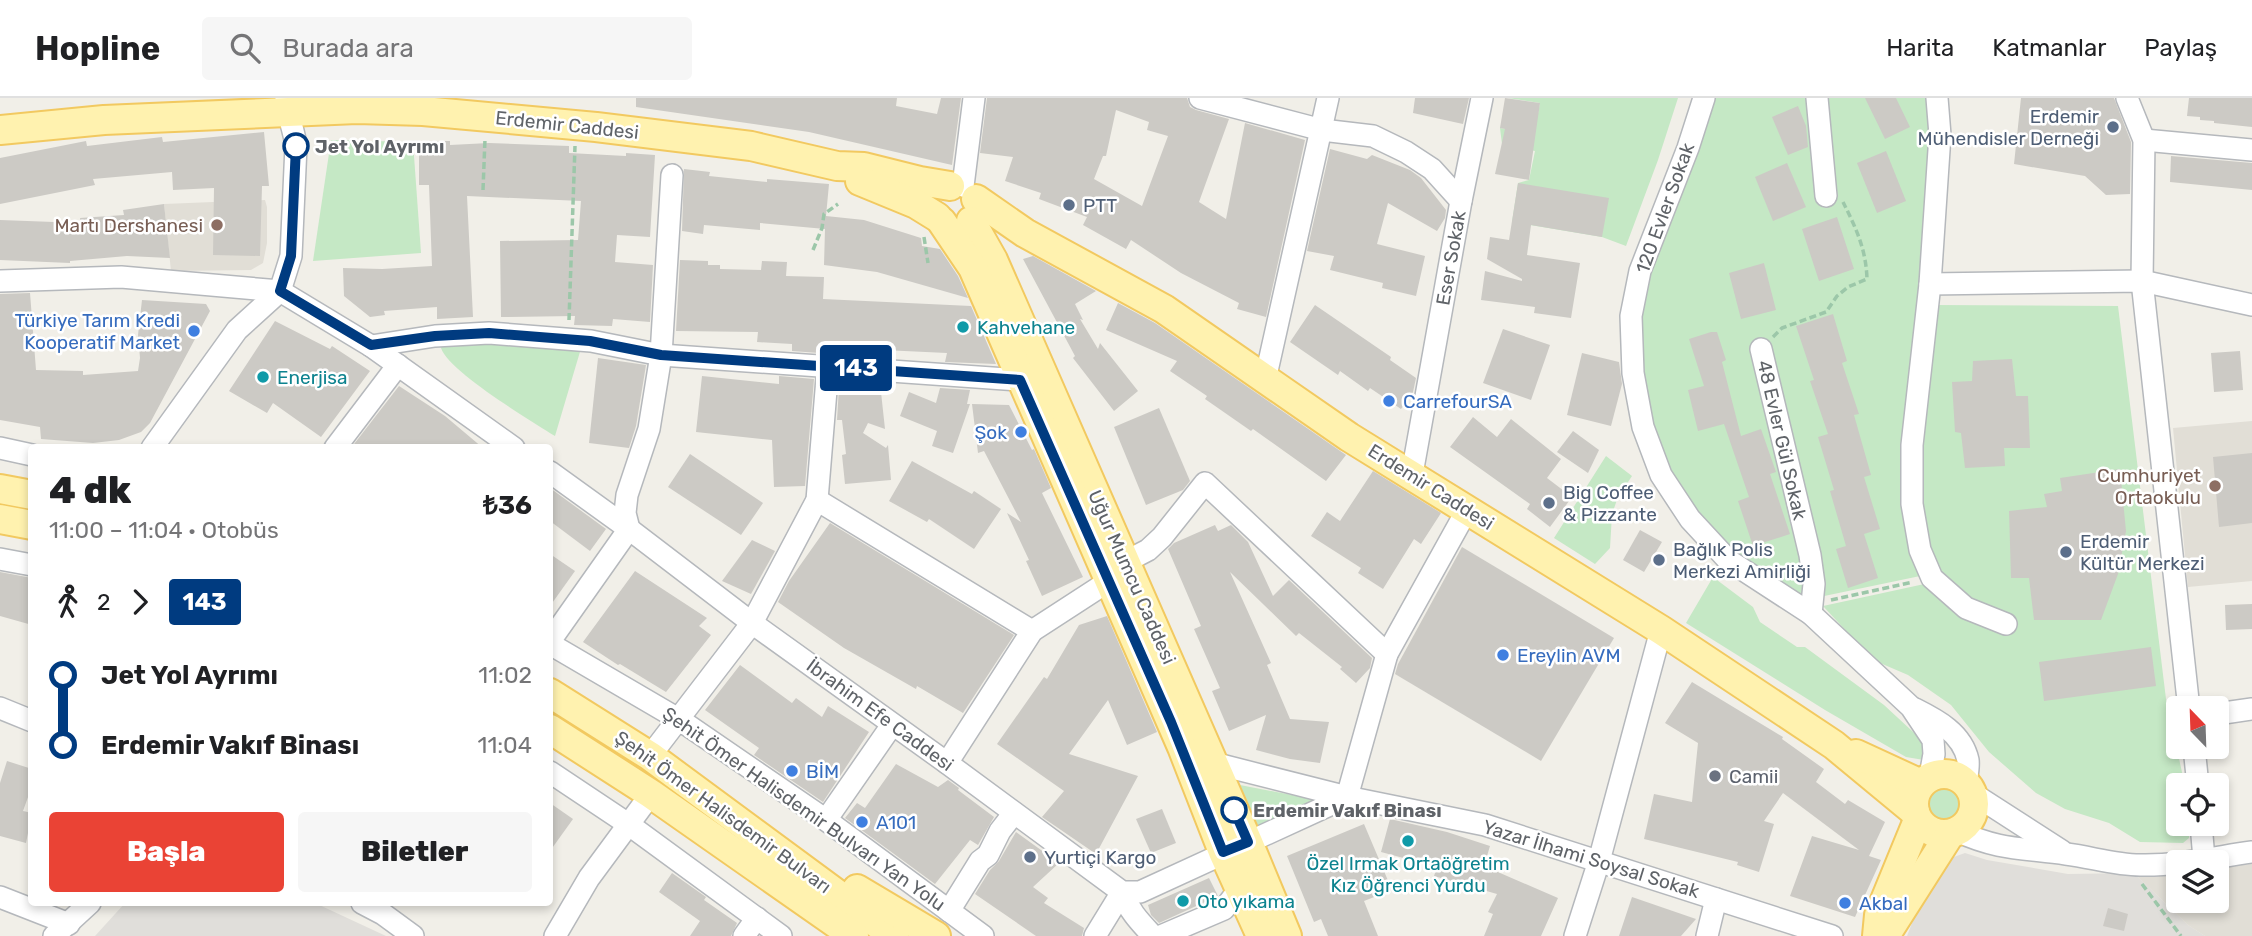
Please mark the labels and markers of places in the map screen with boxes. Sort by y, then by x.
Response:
place label: Erdemir Mühendisler Derneği [1917,105,2100,150]
marker: Erdemir Mühendisler Derneği [2105,119,2121,135]
marker: Jet Yol Ayrımı [283,133,309,159]
place label: Jet Yol Ayrımı [315,135,444,158]
place label: PTT [1083,194,1117,217]
marker: PTT [1061,197,1077,213]
place label: Martı Dershanesi [54,214,203,237]
marker: Martı Dershanesi [209,217,225,233]
place label: Türkiye Tarım Kredi Kooperatif Market [14,309,181,354]
place label: Kahvehane [977,316,1075,339]
marker: Kahvehane [955,319,971,335]
marker: Türkiye Tarım Kredi Kooperatif Market [186,323,202,339]
place label: Enerjisa [277,366,348,389]
marker: Enerjisa [255,369,271,385]
place label: CarrefourSA [1403,390,1512,413]
marker: CarrefourSA [1381,393,1397,409]
place label: Şok [974,421,1007,444]
marker: Şok [1013,424,1029,440]
place label: Cumhuriyet Ortaokulu [2097,464,2202,509]
marker: Cumhuriyet Ortaokulu [2207,478,2223,494]
place label: Big Coffee & Pizzante [1563,481,1657,526]
marker: Big Coffee & Pizzante [1541,495,1557,511]
place label: Erdemir Kültür Merkezi [2080,530,2205,575]
place label: Bağlık Polis Merkezi Amirliği [1673,538,1811,583]
marker: Erdemir Kültür Merkezi [2058,544,2074,560]
marker: Bağlık Polis Merkezi Amirliği [1651,552,1667,568]
place label: Ereylin AVM [1517,644,1621,667]
marker: Ereylin AVM [1495,647,1511,663]
place label: BİM [806,760,839,783]
marker: BİM [784,763,800,779]
place label: Camii [1729,765,1778,788]
marker: Camii [1707,768,1723,784]
marker: Erdemir Vakıf Binası [1221,797,1247,823]
place label: Erdemir Vakıf Binası [1253,799,1442,822]
place label: A101 [876,811,916,834]
marker: A101 [854,814,870,830]
marker: Özel Irmak Ortaöğretim Kız Öğrenci Yurdu [1400,833,1416,849]
place label: Yurtiçi Kargo [1044,846,1157,869]
marker: Yurtiçi Kargo [1022,849,1038,865]
place label: Özel Irmak Ortaöğretim Kız Öğrenci Yurdu [1306,852,1510,897]
place label: Oto yıkama [1197,890,1295,913]
place label: Akbal [1859,892,1908,915]
marker: Oto yıkama [1175,893,1191,909]
marker: Akbal [1837,895,1853,911]

